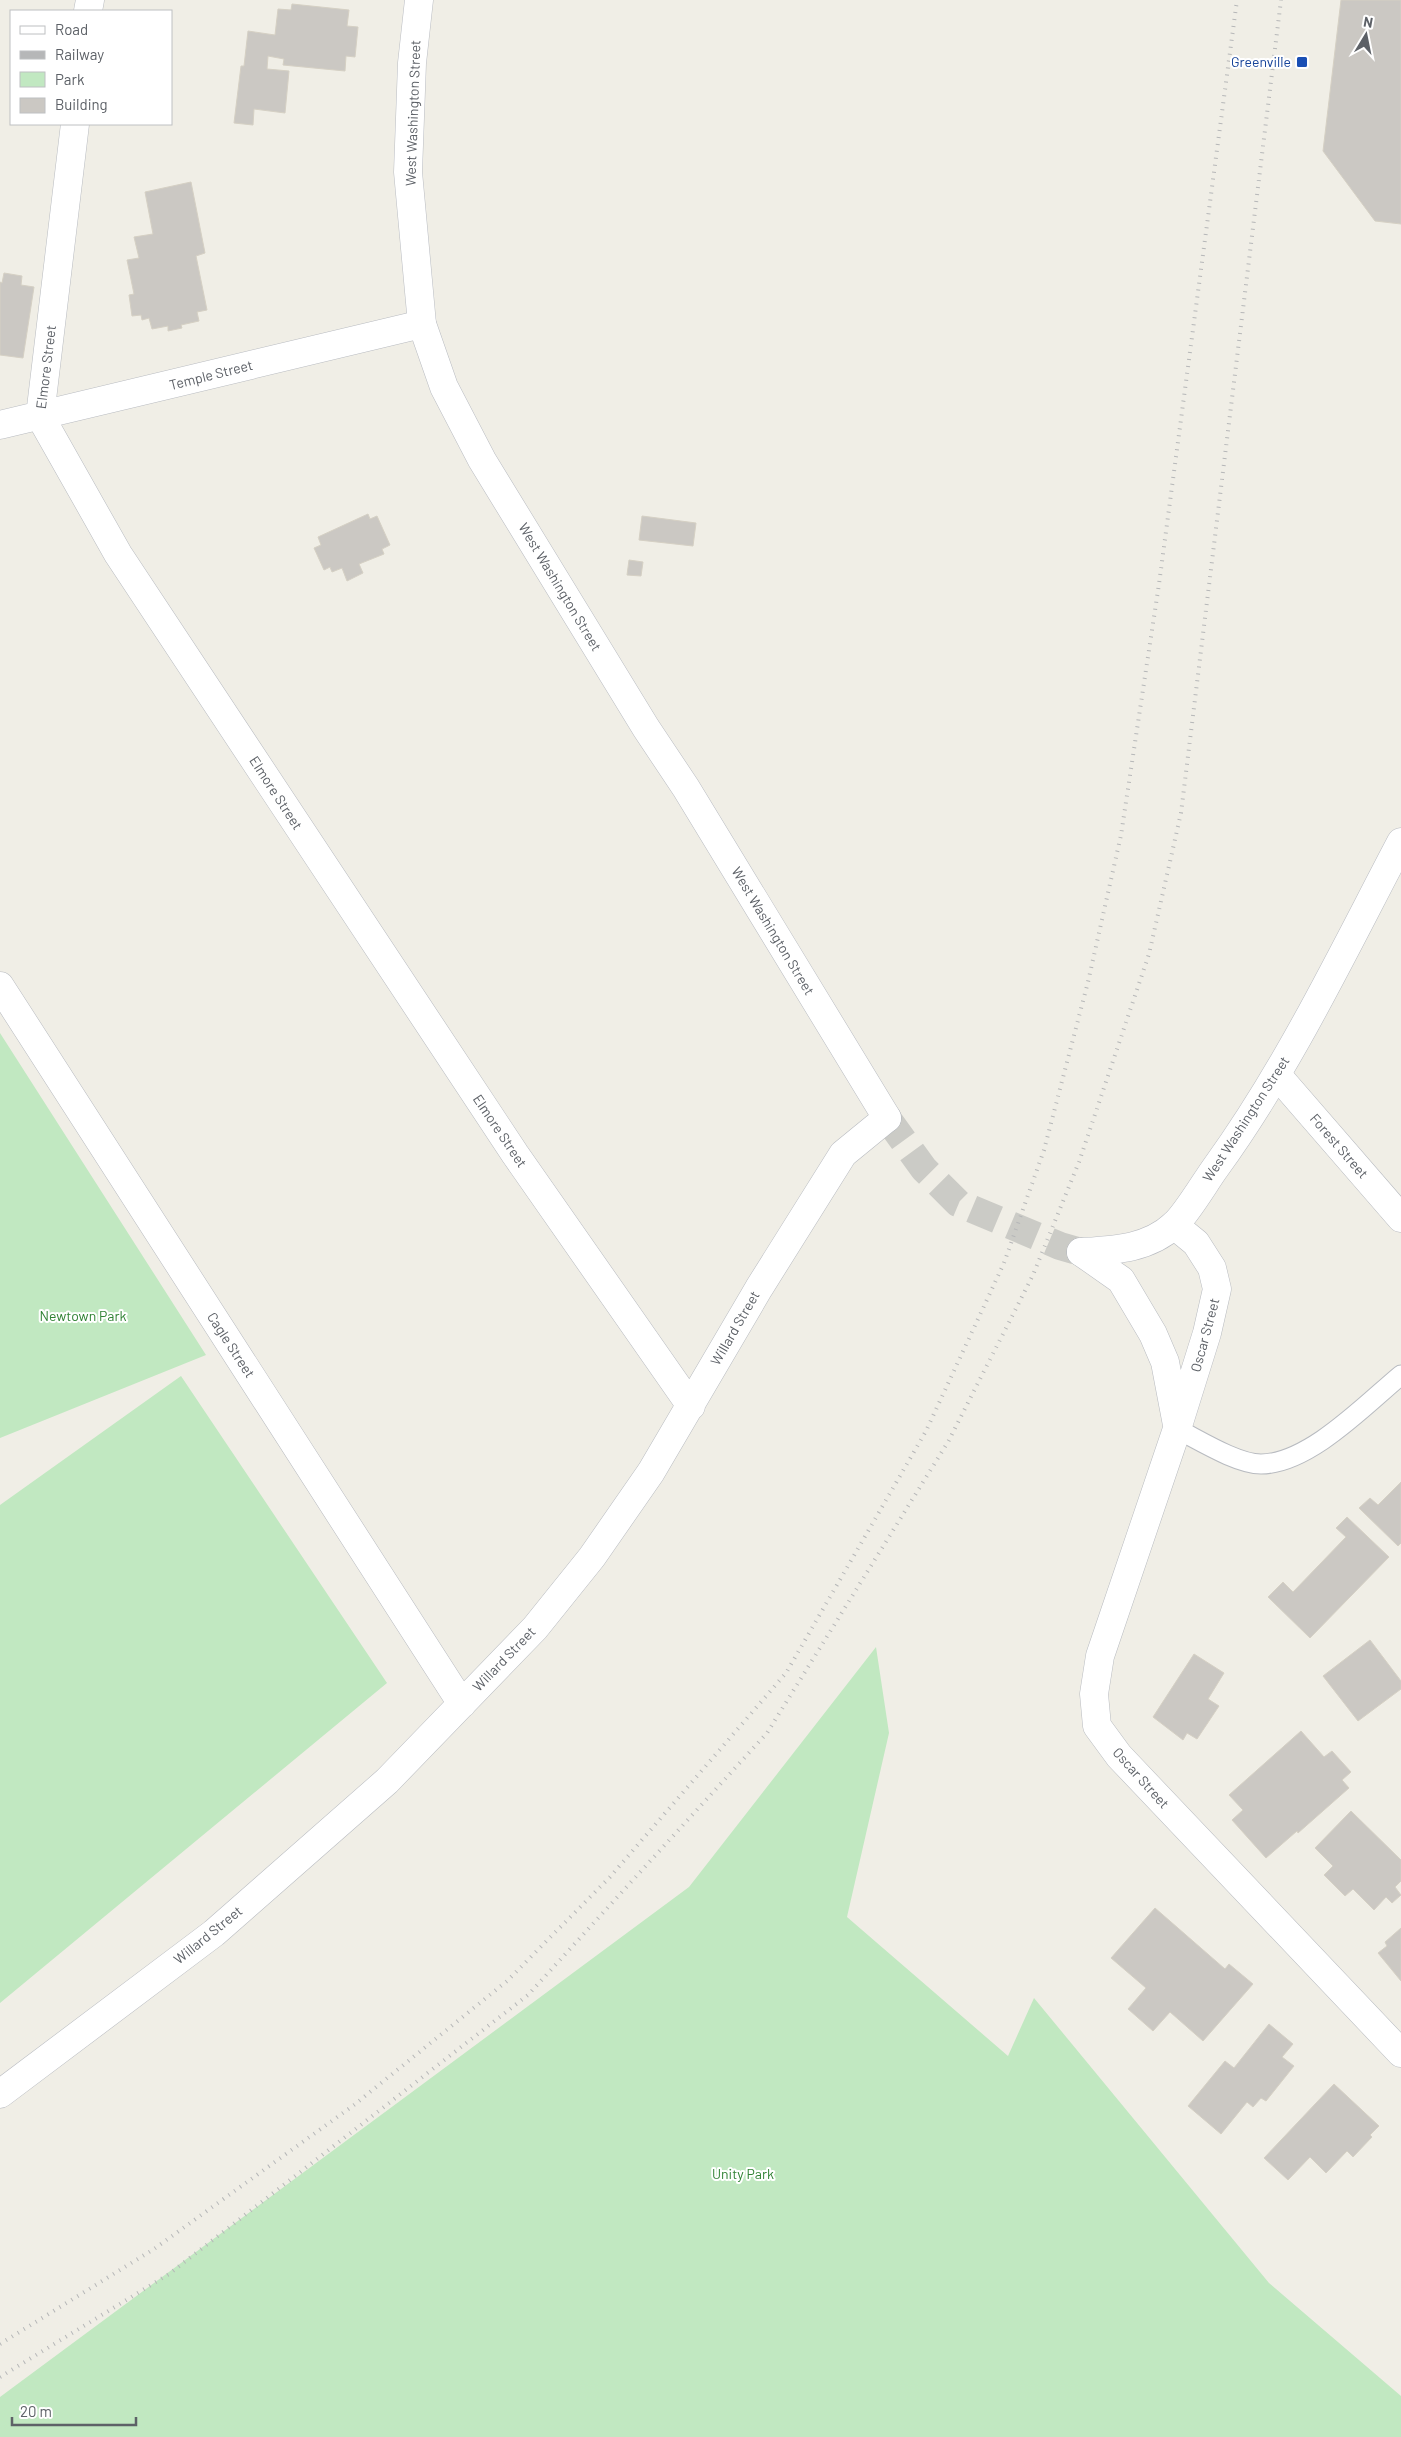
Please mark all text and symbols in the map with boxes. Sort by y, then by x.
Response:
legend [10,10,172,125]
north arrow [1341,10,1391,60]
text: N [1362,13,1374,31]
text: Road [55,20,88,38]
street label: West Washington Street [401,40,424,186]
text: Railway [55,45,104,63]
place label: Greenville [1231,53,1291,70]
marker: Greenville [1295,55,1309,69]
text: Park [55,70,85,88]
text: Building [55,95,108,113]
street label: Elmore Street [32,324,59,410]
street label: Temple Street [167,356,254,393]
street label: West Washington Street [515,520,605,654]
street label: Elmore Street [246,753,307,833]
street label: West Washington Street [728,864,818,998]
street label: West Washington Street [1199,1053,1293,1185]
street label: Elmore Street [470,1091,531,1170]
street label: Forest Street [1307,1110,1372,1182]
street label: Willard Street [706,1287,763,1368]
street label: Oscar Street [1186,1296,1223,1374]
park label: Newtown Park [39,1307,127,1324]
street label: Cagle Street [204,1309,259,1381]
street label: Willard Street [469,1623,539,1694]
street label: Oscar Street [1110,1744,1173,1812]
street label: Willard Street [170,1902,245,1967]
park label: Unity Park [712,2165,774,2182]
scale bar [12,2394,136,2426]
text: 20 m [20,2402,52,2420]

